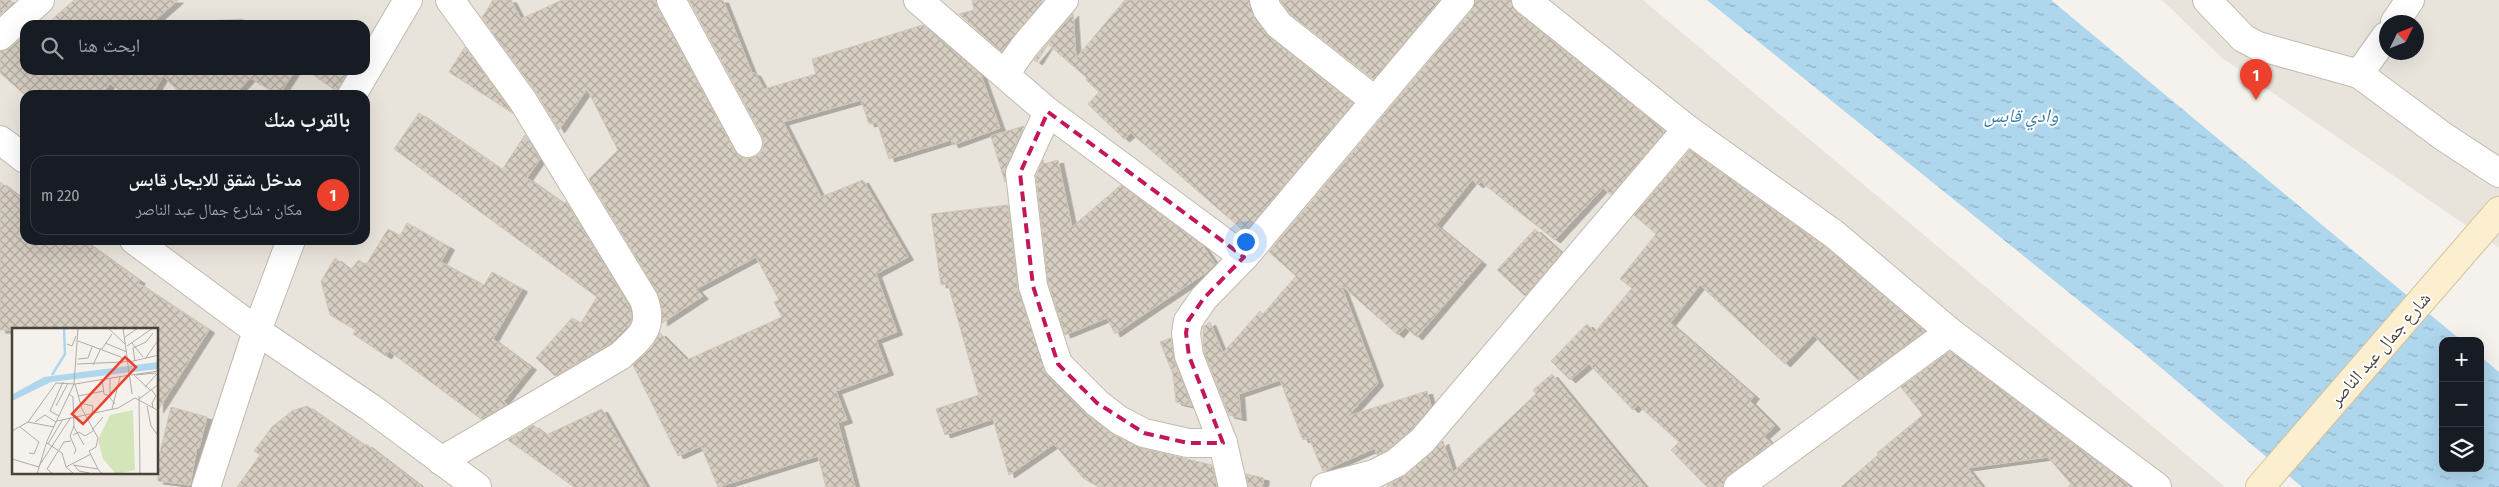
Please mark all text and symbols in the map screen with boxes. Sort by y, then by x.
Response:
north arrow [2379,15,2424,60]
search box [20,20,370,75]
icon: search [38,34,66,62]
text: ابحث هنا [78,34,140,57]
pin: 1 [2240,59,2272,100]
water label: وادي قابس [1984,104,2058,131]
text: بالقرب منك [264,107,350,133]
text: مدخل شقق للايجار قابس [128,168,302,191]
text: 220 m [41,186,80,205]
text: 1 [330,186,336,205]
text: مكان · شارع جمال عبد الناصر [136,200,302,219]
your location [1233,229,1259,255]
street label: شارع جمال عبد الناصر [2324,288,2435,411]
inset map [12,328,159,474]
map controls [2439,337,2484,472]
button: + [2439,337,2484,382]
button: − [2439,382,2484,427]
button: layers [2439,427,2484,472]

